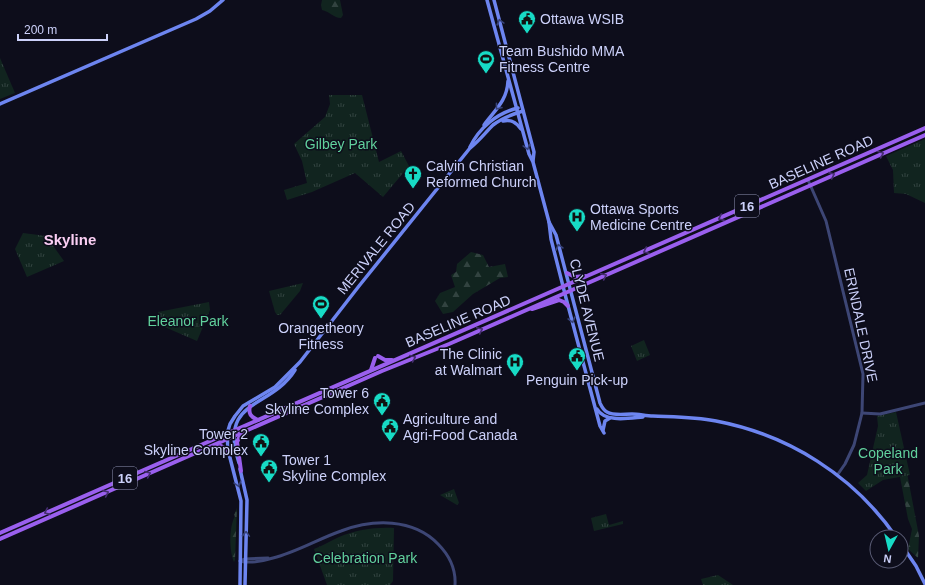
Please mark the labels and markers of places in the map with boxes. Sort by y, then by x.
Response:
public building icon: Ottawa WSIB [517,9,537,34]
place label: Ottawa WSIB [540,11,624,27]
place label: Team Bushido MMA Fitness Centre [499,43,625,75]
sports icon: Team Bushido MMA Fitness Centre [476,49,496,74]
place label: Calvin Christian Reformed Church [426,158,537,190]
church icon: Calvin Christian Reformed Church [403,164,423,189]
place label: Ottawa Sports Medicine Centre [590,201,692,233]
hospital icon: Ottawa Sports Medicine Centre [567,207,587,232]
sports icon: Orangetheory Fitness [311,294,331,319]
place label: Orangetheory Fitness [278,320,364,352]
place label: The Clinic at Walmart [435,346,502,378]
public building icon: Penguin Pick-up [567,346,587,371]
hospital icon: The Clinic at Walmart [505,352,525,377]
place label: Penguin Pick-up [526,372,628,388]
place label: Tower 6 Skyline Complex [265,385,369,417]
public building icon: Tower 6 Skyline Complex [372,391,392,416]
place label: Agriculture and Agri-Food Canada [403,411,518,443]
public building icon: Agriculture and Agri-Food Canada [380,417,400,442]
place label: Tower 2 Skyline Complex [144,426,248,458]
public building icon: Tower 2 Skyline Complex [251,432,271,457]
place label: Tower 1 Skyline Complex [282,452,386,484]
public building icon: Tower 1 Skyline Complex [259,458,279,483]

